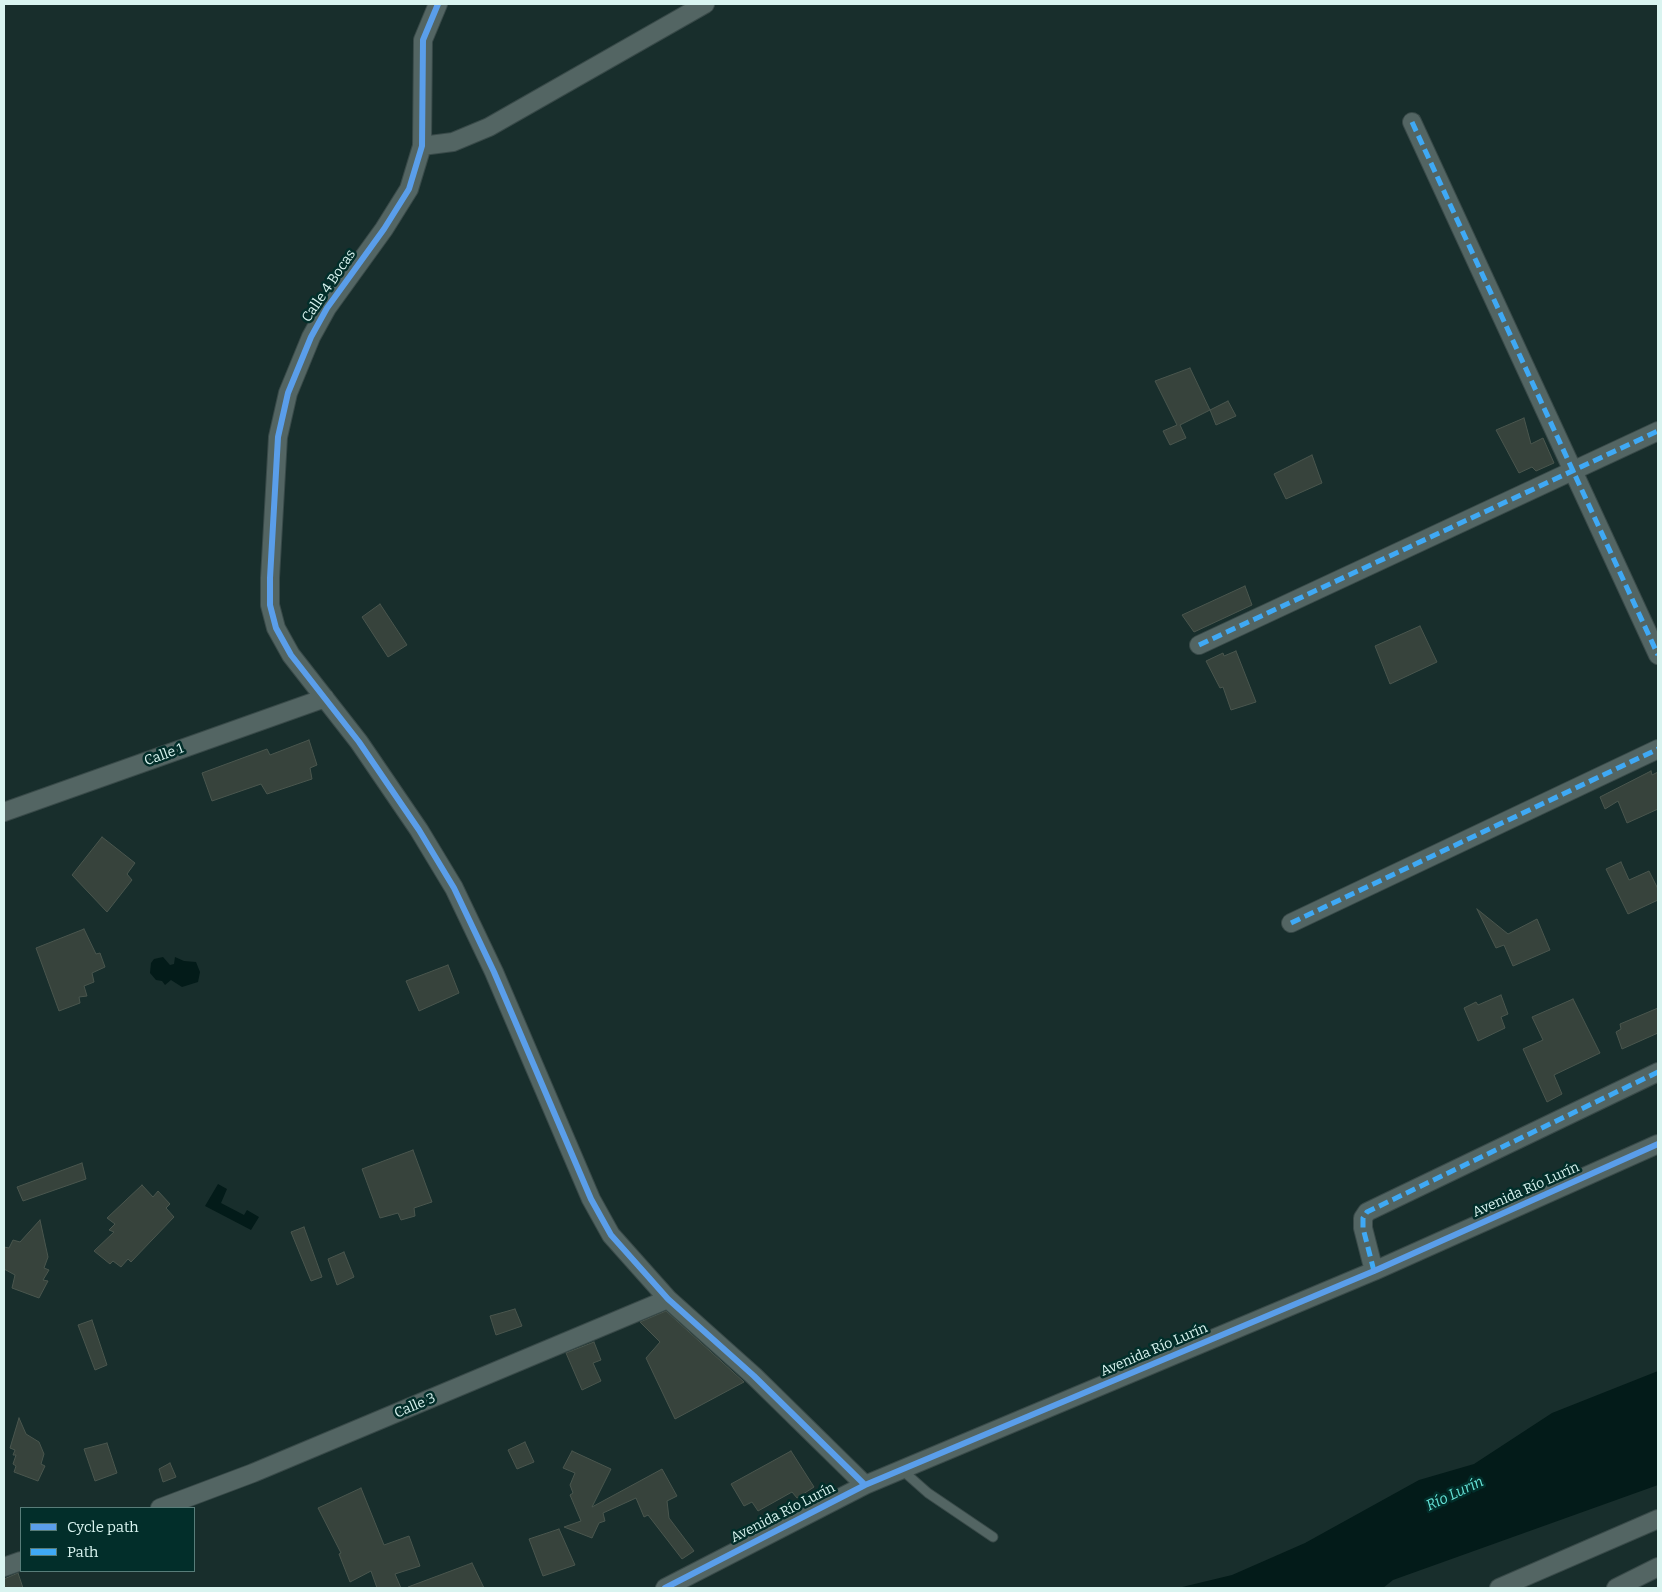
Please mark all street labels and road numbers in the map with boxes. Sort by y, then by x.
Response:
street label: Calle 4 Bocas [299,246,359,326]
street label: Calle 1 [142,740,186,770]
street label: Avenida Río Lurín [1470,1159,1582,1221]
street label: Avenida Río Lurín [1098,1320,1210,1380]
street label: Calle 3 [392,1390,438,1422]
street label: Avenida Río Lurín [728,1479,838,1547]

